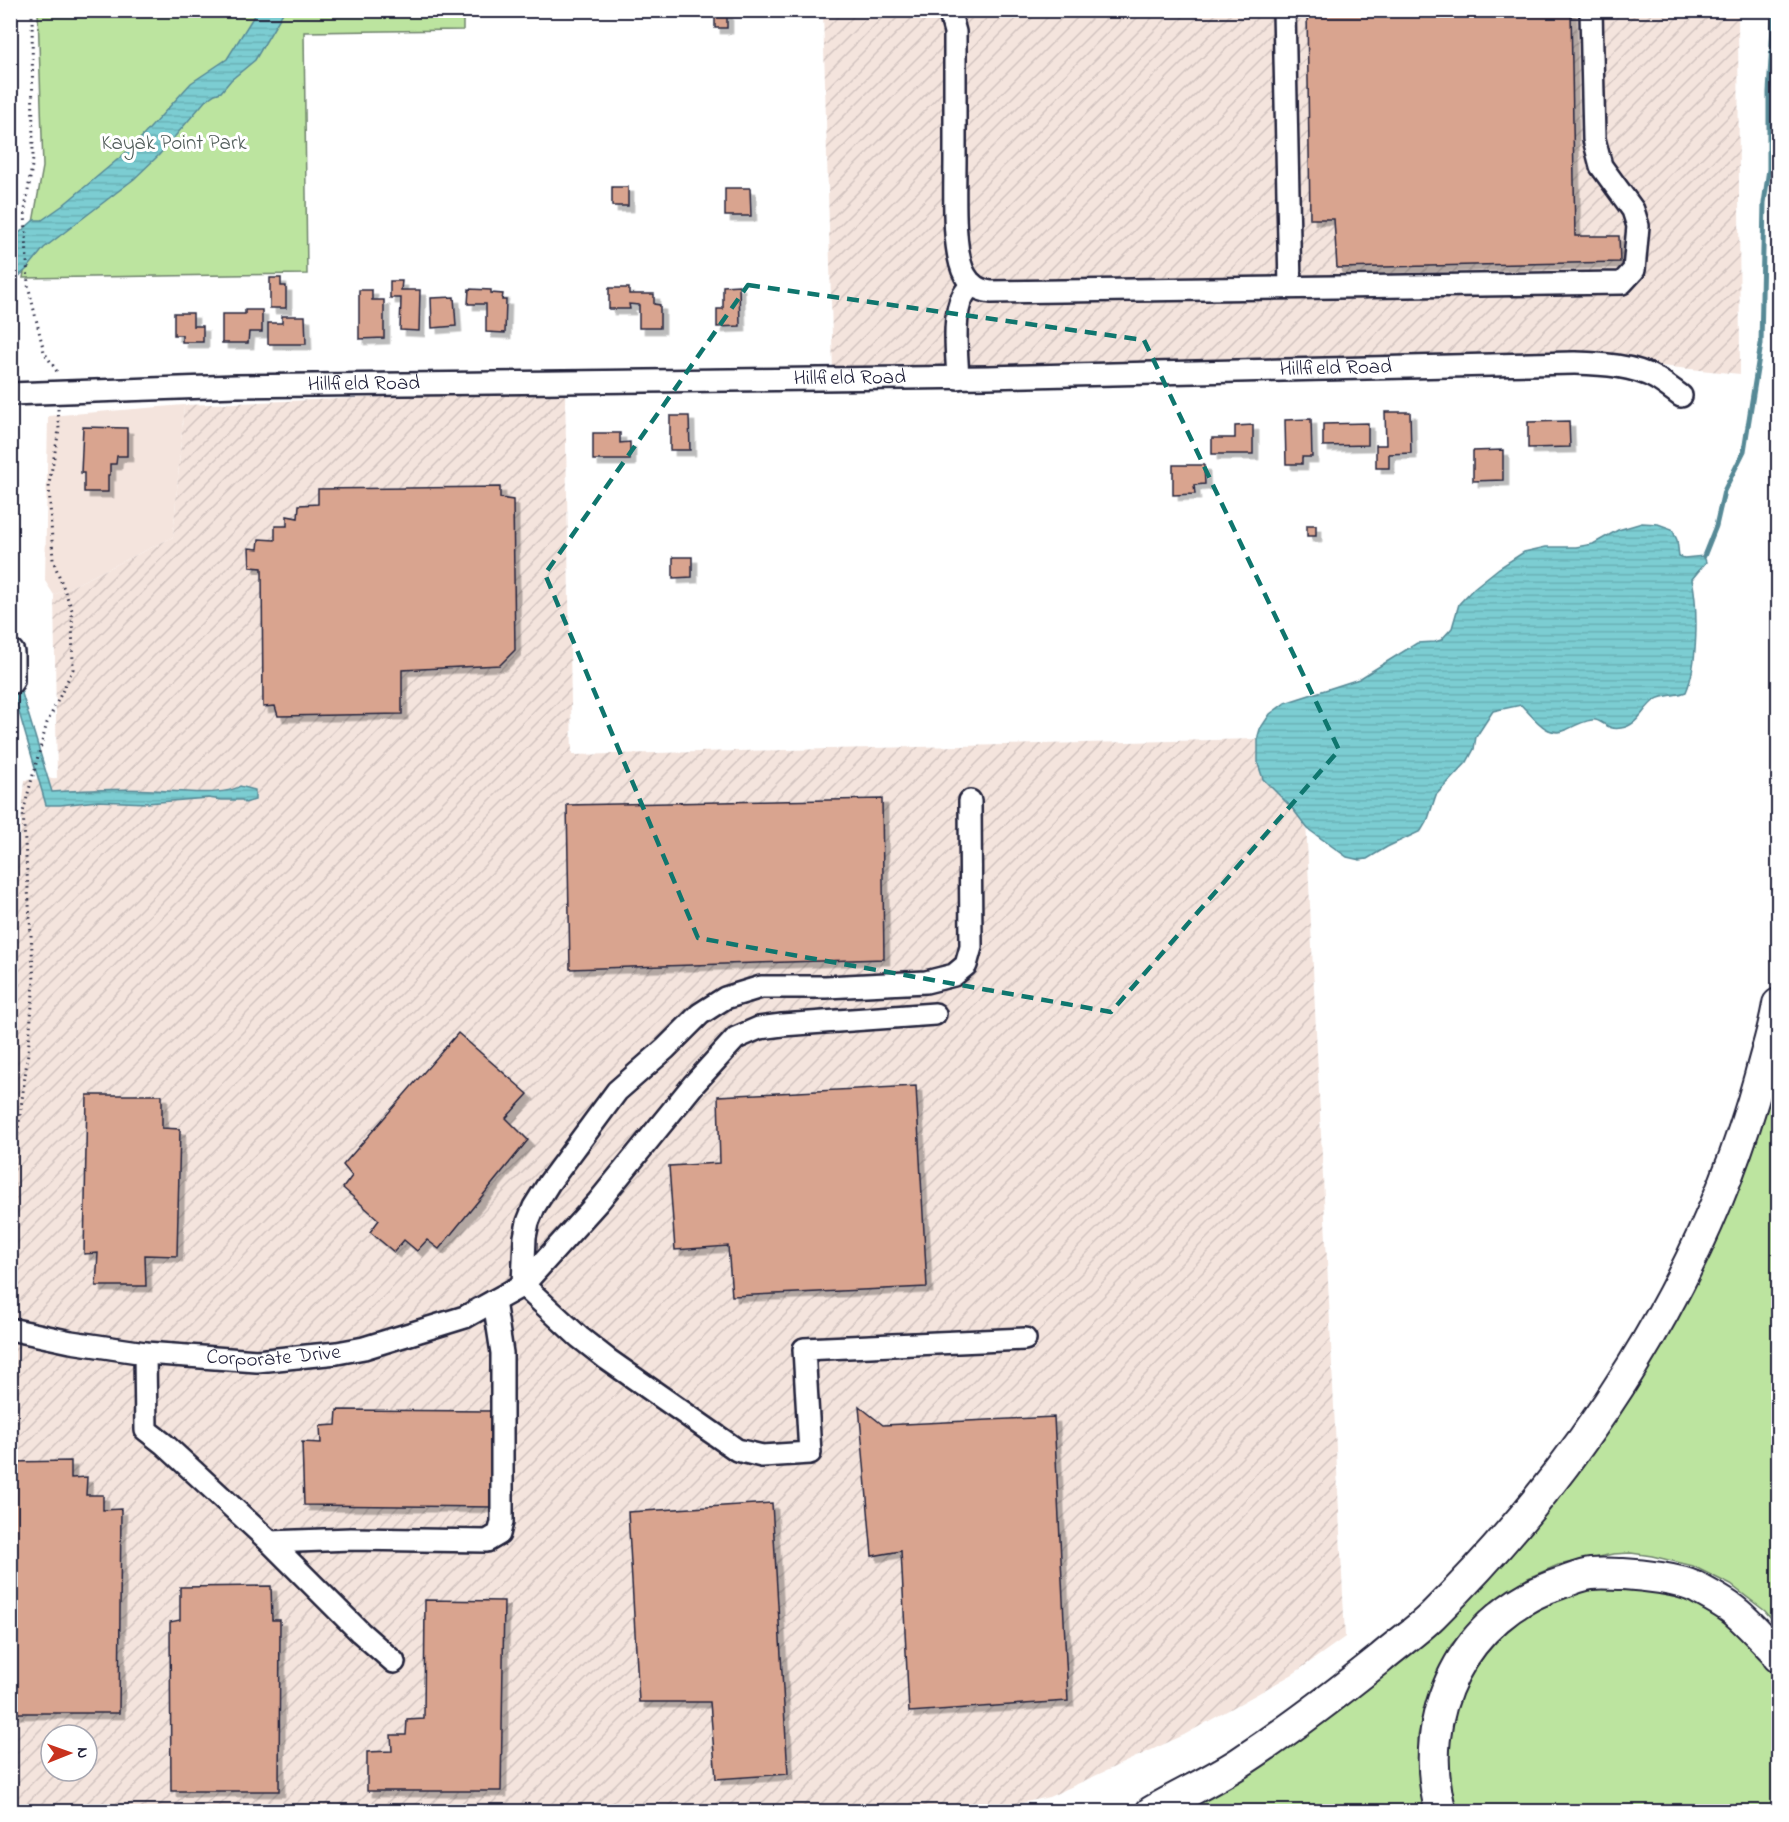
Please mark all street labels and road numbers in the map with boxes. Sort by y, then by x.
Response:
street label: Hillfield Road [1279,352,1392,385]
street label: Hillfield Road [793,363,906,394]
street label: Hillfield Road [308,369,420,400]
street label: Corporate Drive [205,1338,343,1376]

